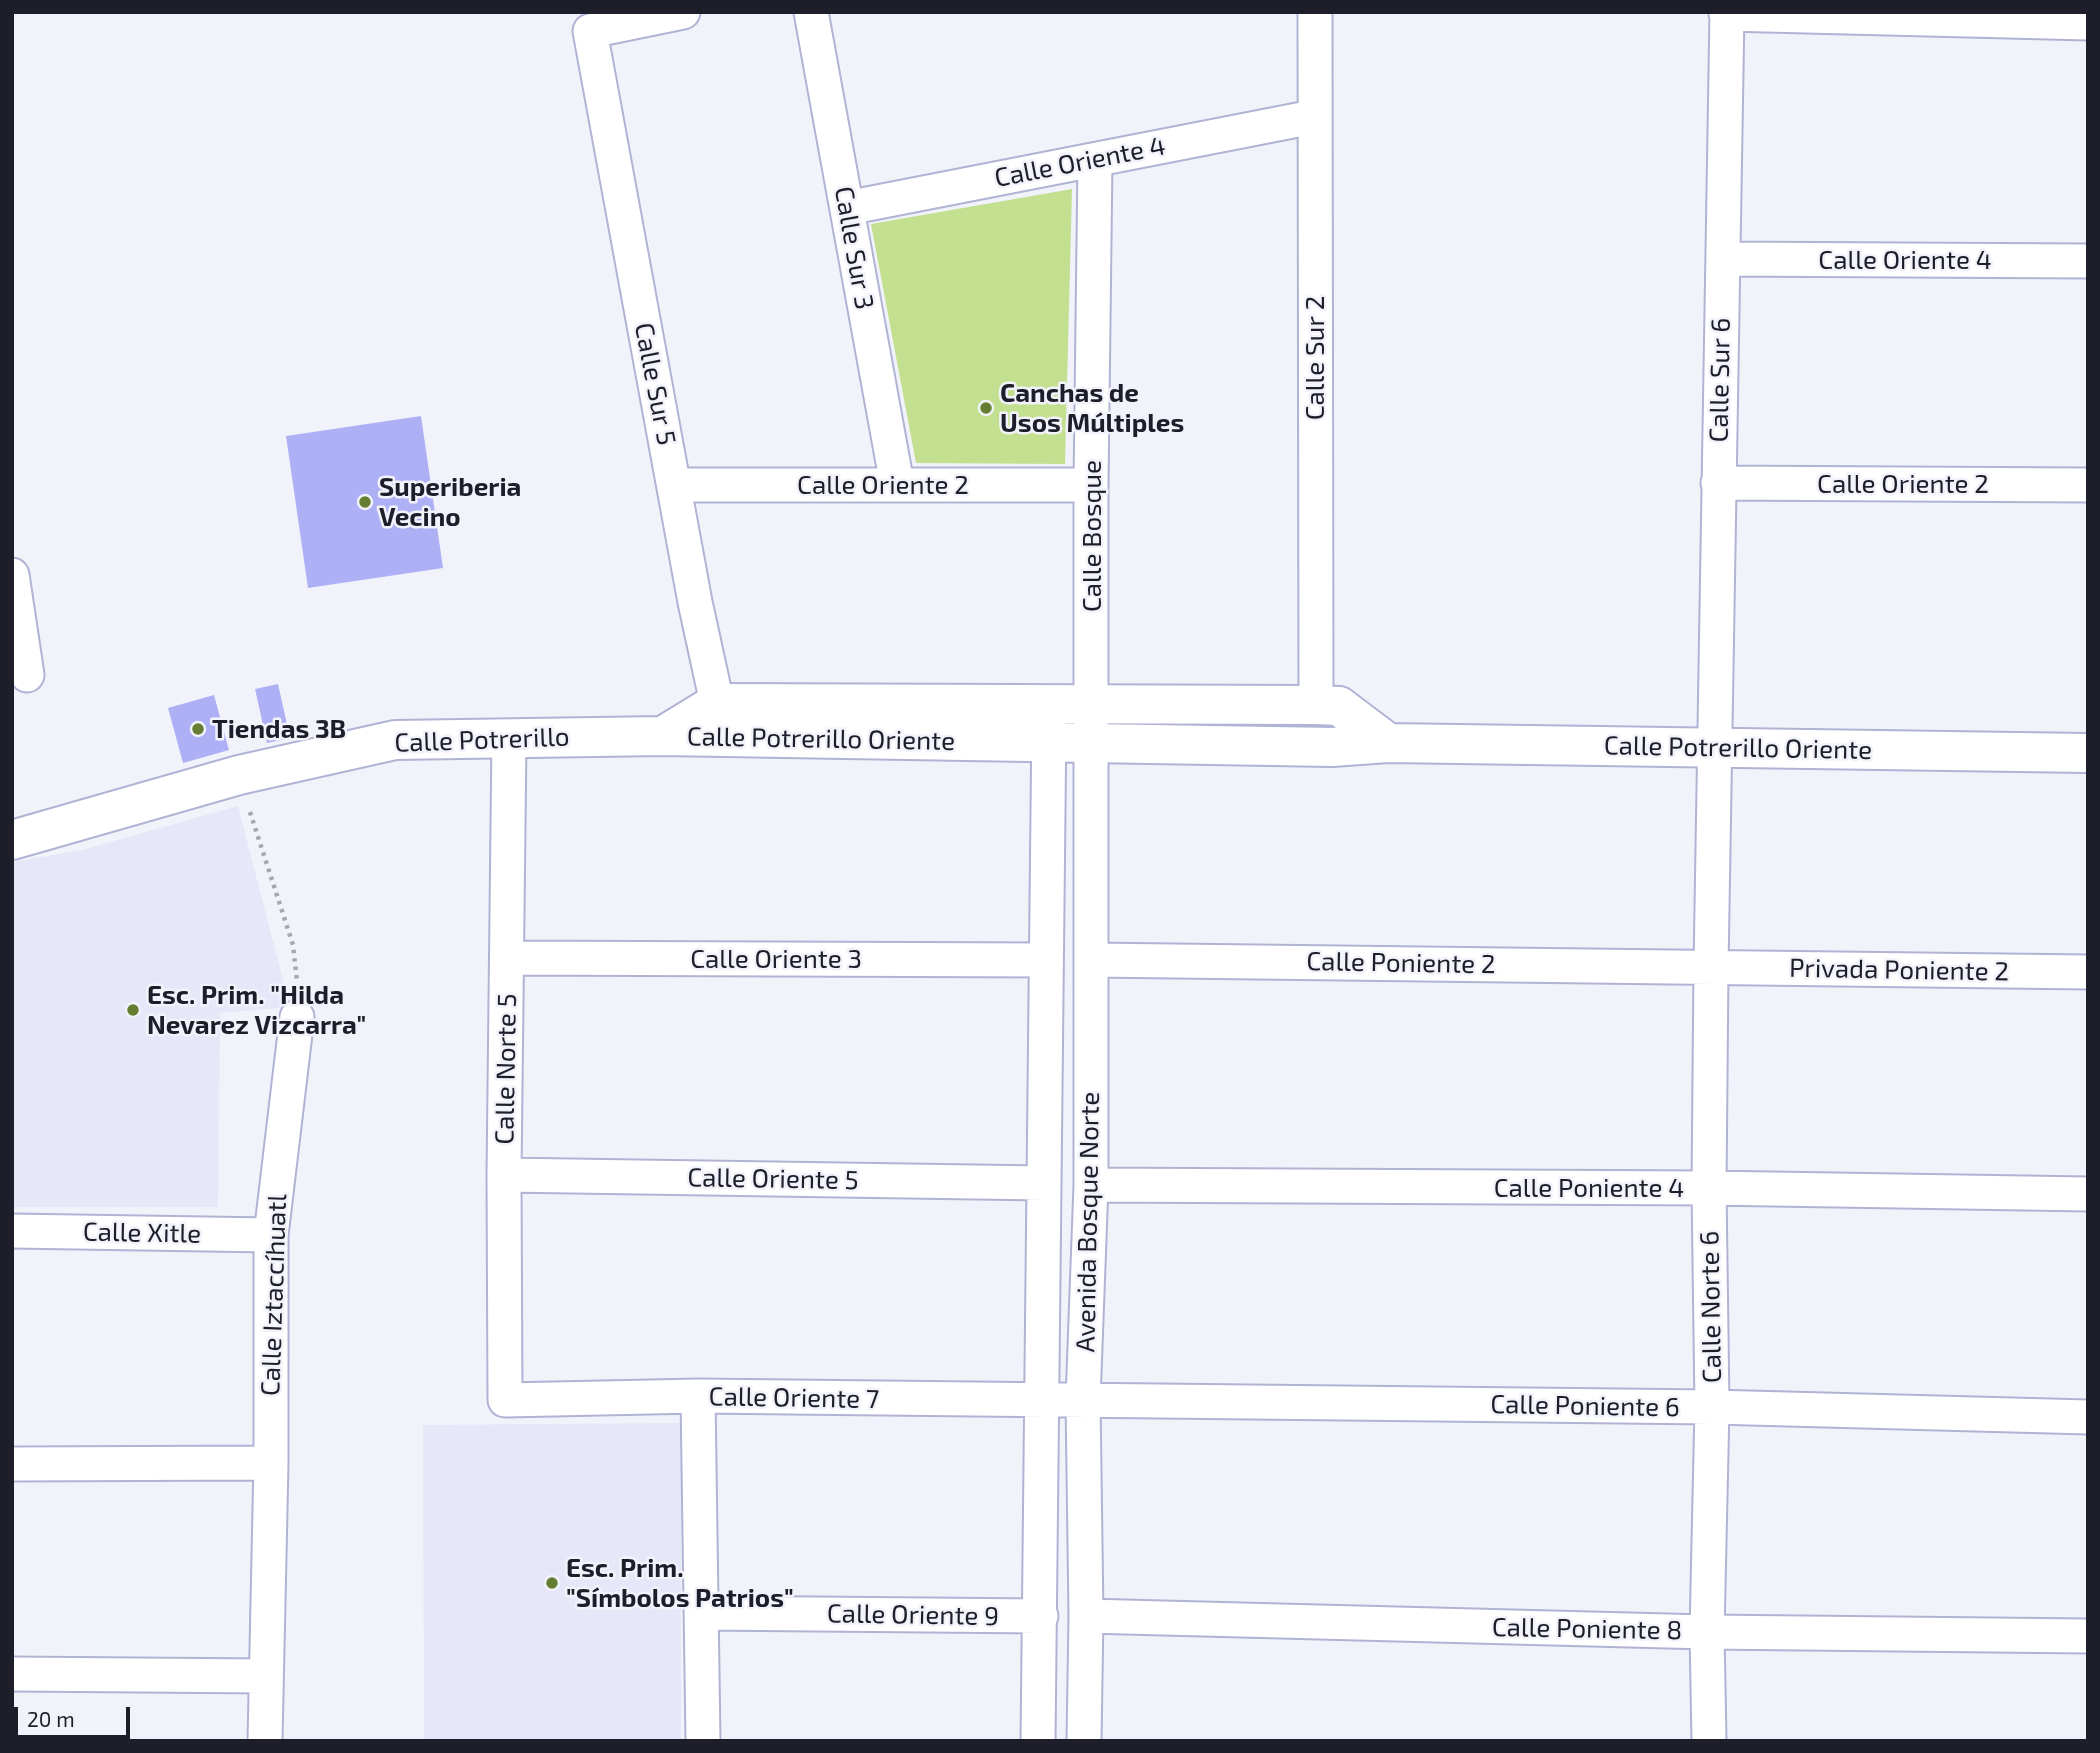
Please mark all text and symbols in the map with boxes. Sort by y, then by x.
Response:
street label: Calle Oriente 4 [992,130,1168,194]
street label: Calle Sur 3 [828,184,880,312]
street label: Calle Oriente 4 [1818,244,1992,276]
street label: Calle Sur 2 [1299,296,1331,420]
street label: Calle Sur 6 [1703,317,1737,443]
street label: Calle Sur 5 [628,320,682,448]
place label: Canchas de Usos Múltiples [1000,377,1184,438]
marker: Canchas de Usos Múltiples [978,400,994,416]
street label: Calle Bosque [1076,460,1108,612]
street label: Calle Oriente 2 [1817,468,1989,500]
street label: Calle Oriente 2 [797,469,969,501]
place label: Superiberia Vecino [379,471,521,532]
marker: Superiberia Vecino [357,494,373,510]
place label: Tiendas 3B [212,713,346,745]
marker: Tiendas 3B [190,721,206,737]
street label: Calle Potrerillo [394,721,570,759]
street label: Calle Potrerillo Oriente [687,721,955,757]
street label: Calle Potrerillo Oriente [1604,730,1872,766]
street label: Calle Oriente 3 [690,943,862,975]
street label: Calle Poniente 2 [1306,946,1496,980]
street label: Privada Poniente 2 [1789,952,2009,988]
place label: Esc. Prim. "Hilda Nevarez Vizcarra" [147,979,366,1040]
street label: Calle Norte 5 [489,993,523,1145]
marker: Esc. Prim. "Hilda Nevarez Vizcarra" [125,1002,141,1018]
street label: Avenida Bosque Norte [1070,1091,1106,1353]
street label: Calle Oriente 5 [687,1162,859,1196]
street label: Calle Poniente 4 [1494,1172,1684,1204]
street label: Calle Iztaccíhuatl [255,1193,293,1397]
street label: Calle Xitle [83,1216,201,1250]
street label: Calle Norte 6 [1694,1231,1728,1383]
street label: Calle Oriente 7 [708,1381,880,1415]
street label: Calle Poniente 6 [1490,1389,1680,1423]
place label: Esc. Prim. "Símbolos Patrios" [566,1552,794,1614]
marker: Esc. Prim. "Símbolos Patrios" [544,1575,560,1591]
street label: Calle Oriente 9 [827,1598,999,1632]
street label: Calle Poniente 8 [1492,1612,1682,1646]
scale bar [18,1694,133,1738]
text: 20 m [27,1706,75,1731]

